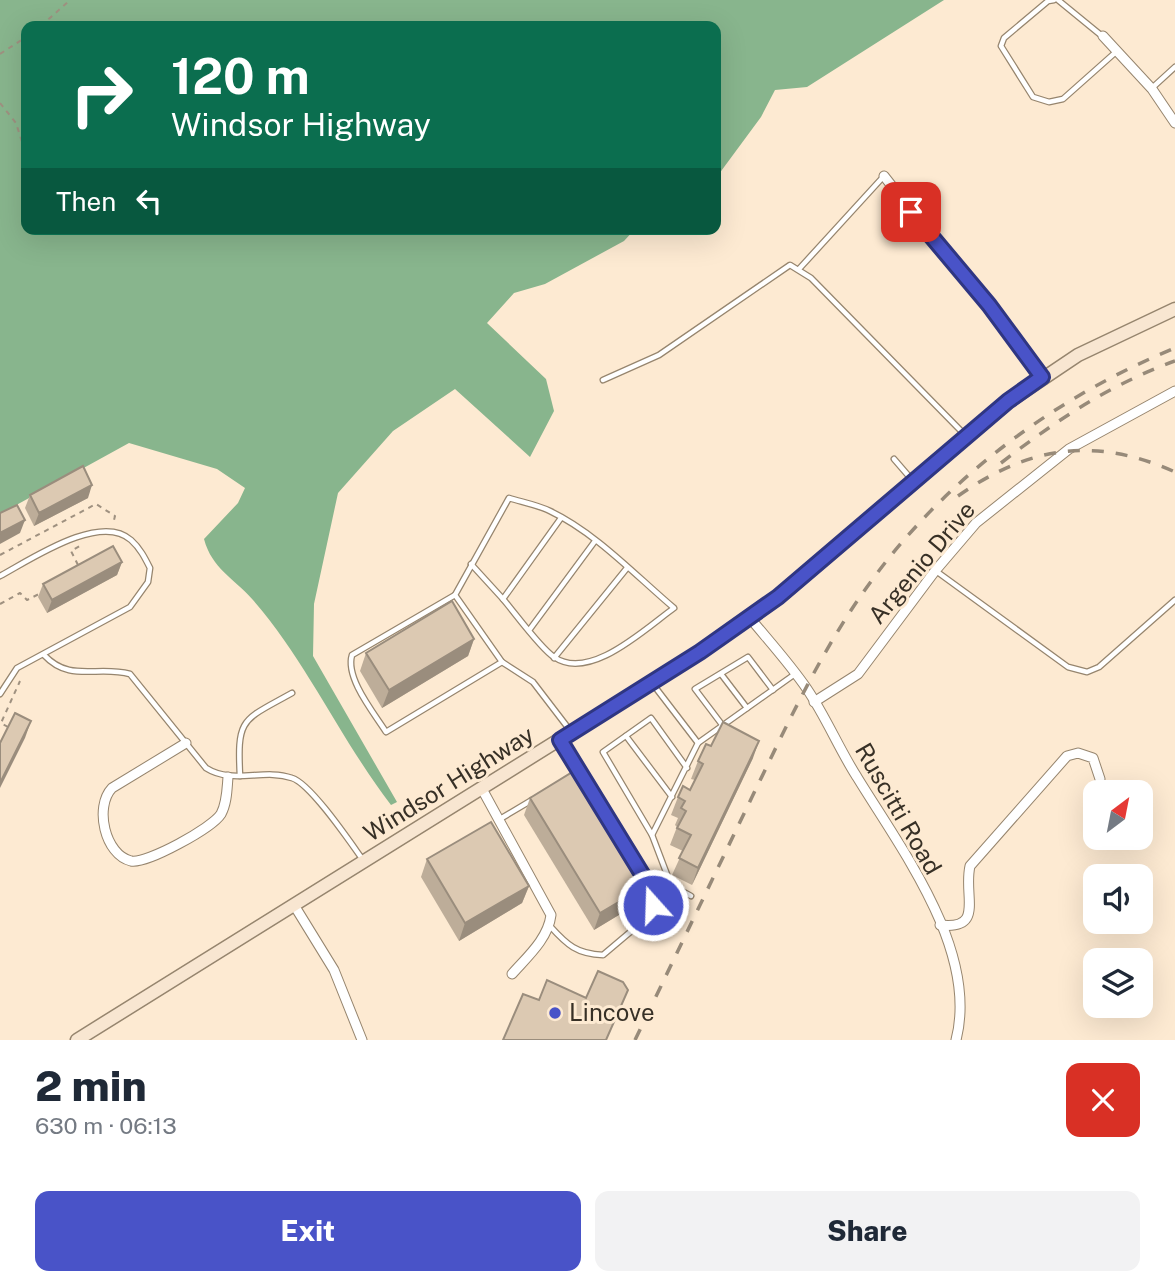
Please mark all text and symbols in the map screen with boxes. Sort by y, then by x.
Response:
text: 120 m [171,47,310,105]
icon: right [56,49,147,140]
text: Windsor Highway [171,106,431,143]
icon: left [130,182,168,220]
pin [881,182,941,242]
text: Then [56,186,116,217]
icon: arrive [892,193,930,231]
street label: Argenio Drive [862,496,980,629]
street label: Windsor Highway [358,720,539,847]
street label: Ruscitti Road [850,738,948,879]
north arrow [1083,780,1153,850]
map controls [1083,780,1153,1018]
button: sound [1083,864,1153,934]
position arrow [616,868,690,942]
button: layers [1083,948,1153,1018]
place label: Lincove [569,998,655,1026]
marker: Lincove [547,1005,563,1021]
text: 2 min [35,1061,147,1110]
button: close [1066,1063,1140,1137]
text: 630 m · 06:13 [35,1112,177,1139]
button: Exit [35,1191,581,1271]
button: Share [595,1191,1140,1271]

